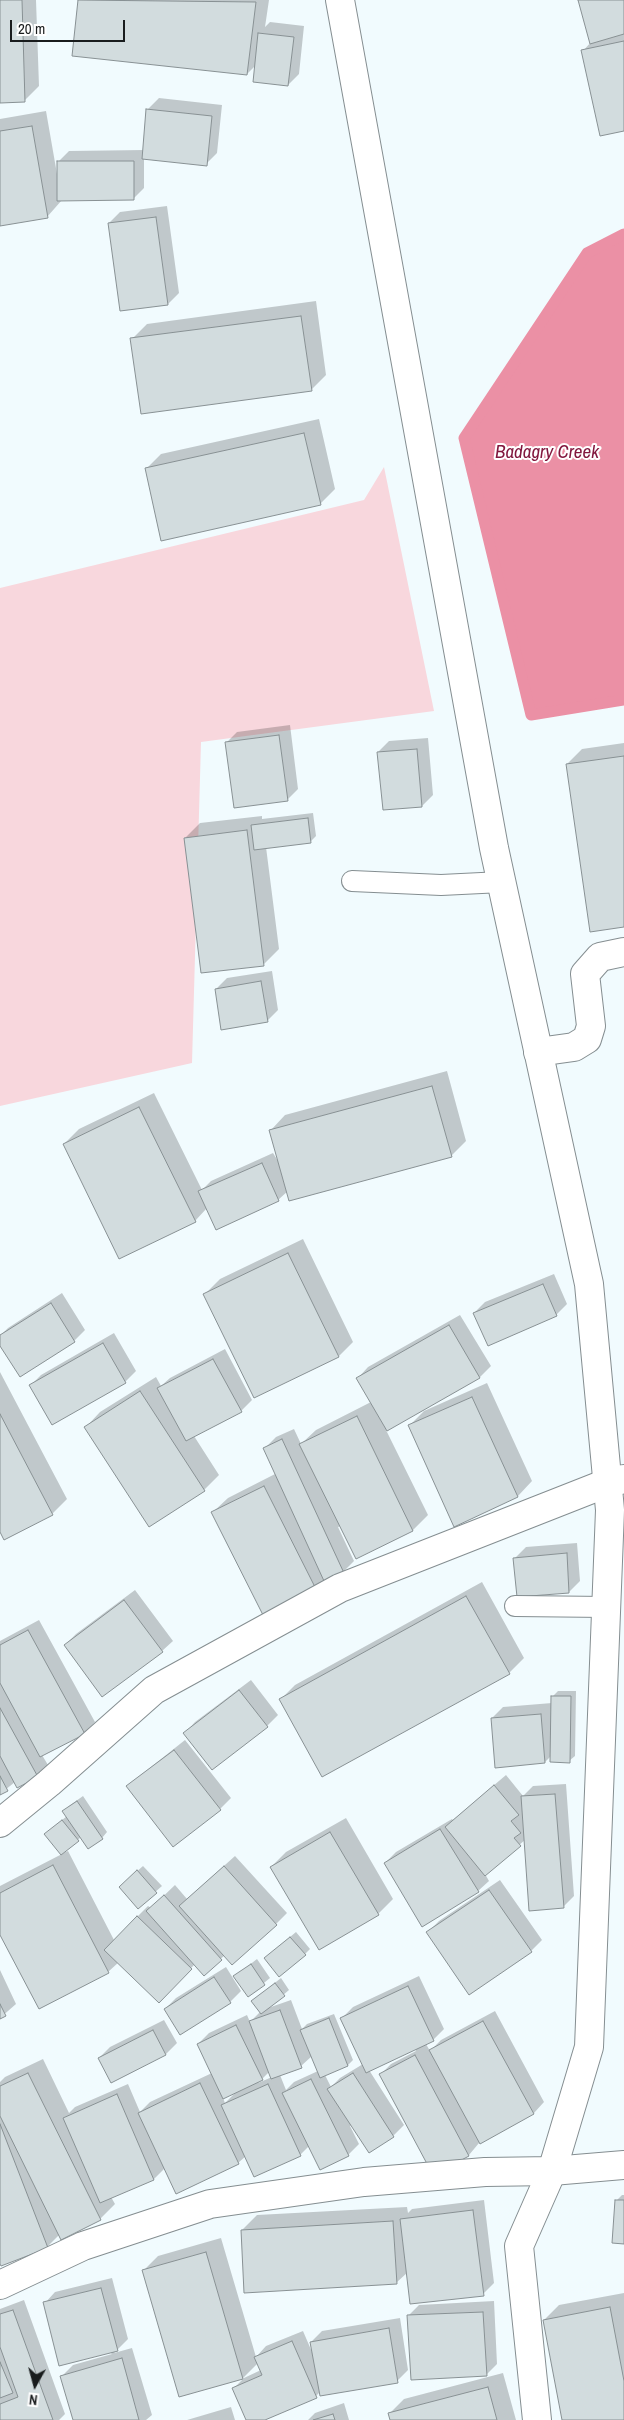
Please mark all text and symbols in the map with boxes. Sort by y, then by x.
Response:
scale bar [12,10,128,42]
text: 20 m [18,18,45,39]
water label: Badagry Creek [495,442,599,464]
north arrow [10,2360,60,2410]
text: N [28,2390,38,2409]

